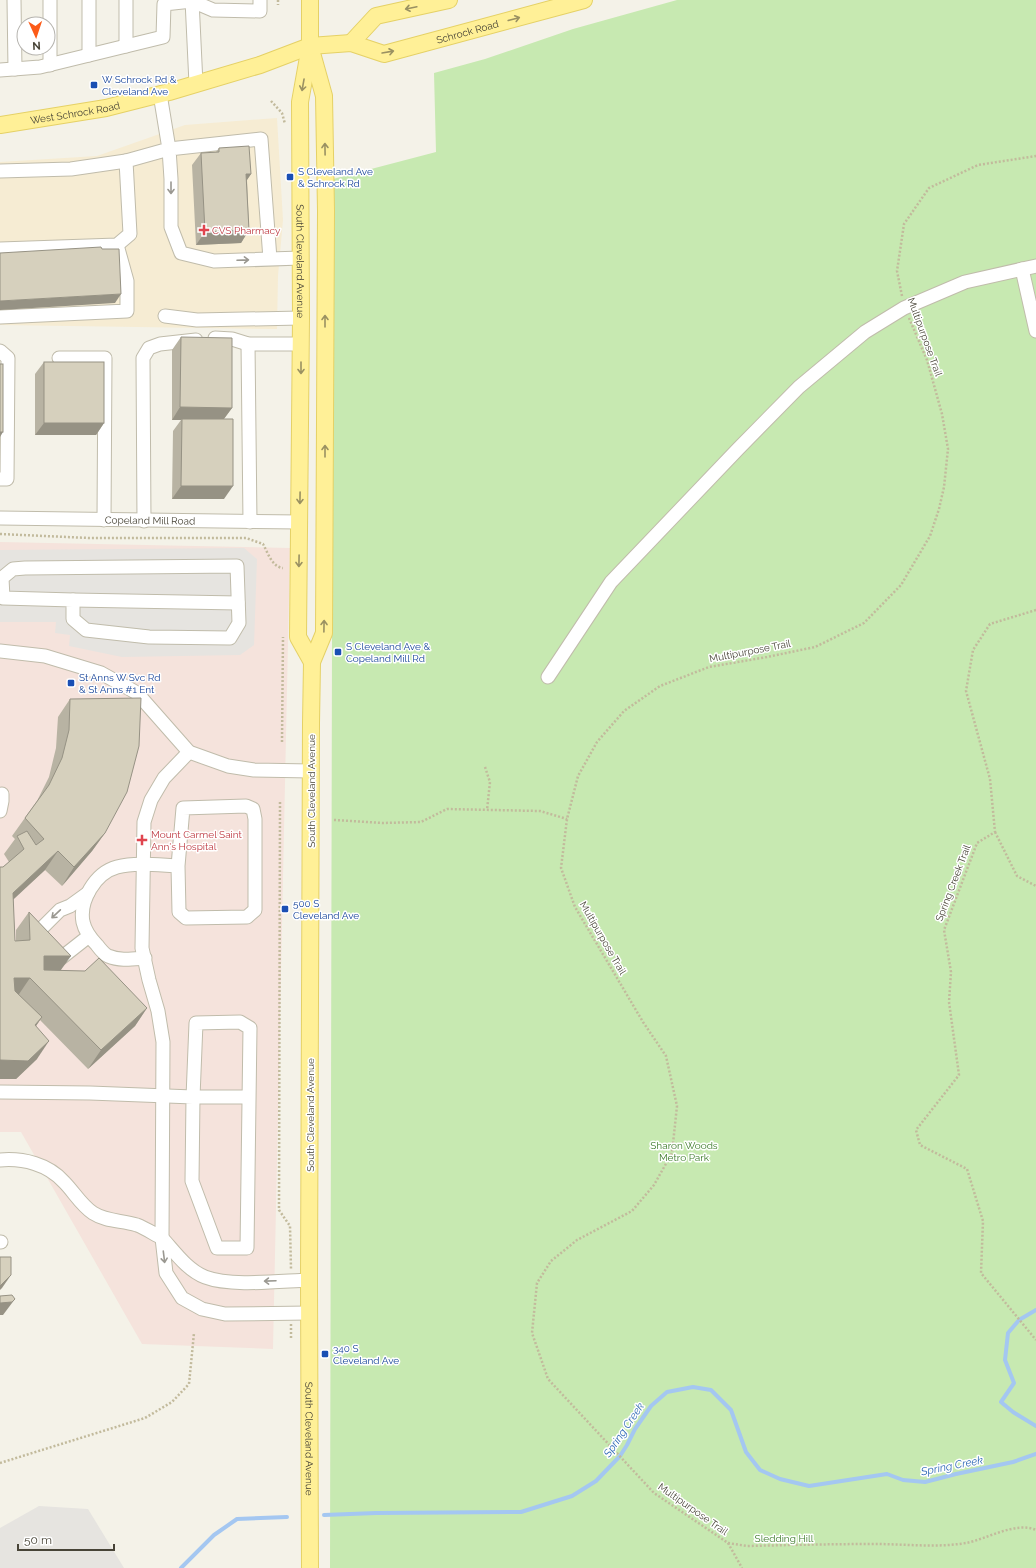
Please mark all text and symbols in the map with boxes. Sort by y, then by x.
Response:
one-way arrow [405,5,418,13]
one-way arrow [507,15,520,22]
north arrow [16,16,56,56]
street label: Schrock Road [435,18,500,45]
text: N [32,39,41,52]
one-way arrow [381,48,394,56]
place label: W Schrock Rd & Cleveland Ave [102,74,177,97]
one-way arrow [299,78,307,91]
marker: W Schrock Rd & Cleveland Ave [89,80,99,90]
street label: West Schrock Road [29,99,121,126]
one-way arrow [321,143,328,156]
place label: S Cleveland Ave & Schrock Rd [298,166,373,189]
marker: S Cleveland Ave & Schrock Rd [285,172,295,182]
one-way arrow [167,181,175,194]
street label: South Cleveland Avenue [295,204,307,318]
marker: CVS Pharmacy [199,225,209,235]
place label: CVS Pharmacy [212,225,281,236]
one-way arrow [236,256,249,264]
street label: Multipurpose Trail [906,296,944,378]
one-way arrow [321,315,329,328]
one-way arrow [297,361,305,374]
one-way arrow [321,445,329,458]
one-way arrow [296,491,304,504]
street label: Copeland Mill Road [105,514,195,526]
one-way arrow [295,554,303,567]
one-way arrow [320,620,328,633]
street label: Multipurpose Trail [708,638,792,664]
place label: S Cleveland Ave & Copeland Mill Rd [346,641,430,664]
marker: S Cleveland Ave & Copeland Mill Rd [333,647,343,657]
place label: St Anns W Svc Rd & St Anns #1 Ent [79,672,160,695]
marker: St Anns W Svc Rd & St Anns #1 Ent [66,678,76,688]
street label: South Cleveland Avenue [306,734,317,848]
place label: Mount Carmel Saint Ann's Hospital [151,829,243,852]
marker: Mount Carmel Saint Ann's Hospital [136,834,148,846]
street label: Spring Creek Trail [933,843,973,923]
place label: 500 S Cleveland Ave [293,898,359,921]
street label: Multipurpose Trail [578,899,629,977]
marker: 500 S Cleveland Ave [280,904,290,914]
one-way arrow [51,909,61,919]
street label: South Cleveland Avenue [305,1058,316,1172]
park label: Sharon Woods Metro Park [650,1140,718,1163]
one-way arrow [160,1250,168,1263]
one-way arrow [264,1277,277,1285]
place label: 340 S Cleveland Ave [333,1343,399,1366]
marker: 340 S Cleveland Ave [320,1349,330,1359]
street label: South Cleveland Avenue [304,1382,315,1496]
water label: Spring Creek [600,1400,647,1461]
water label: Spring Creek [919,1454,984,1479]
street label: Multipurpose Trail [656,1481,730,1537]
scale bar [18,1526,114,1552]
text: 50 m [24,1533,52,1547]
park label: Sledding Hill [755,1533,814,1544]

